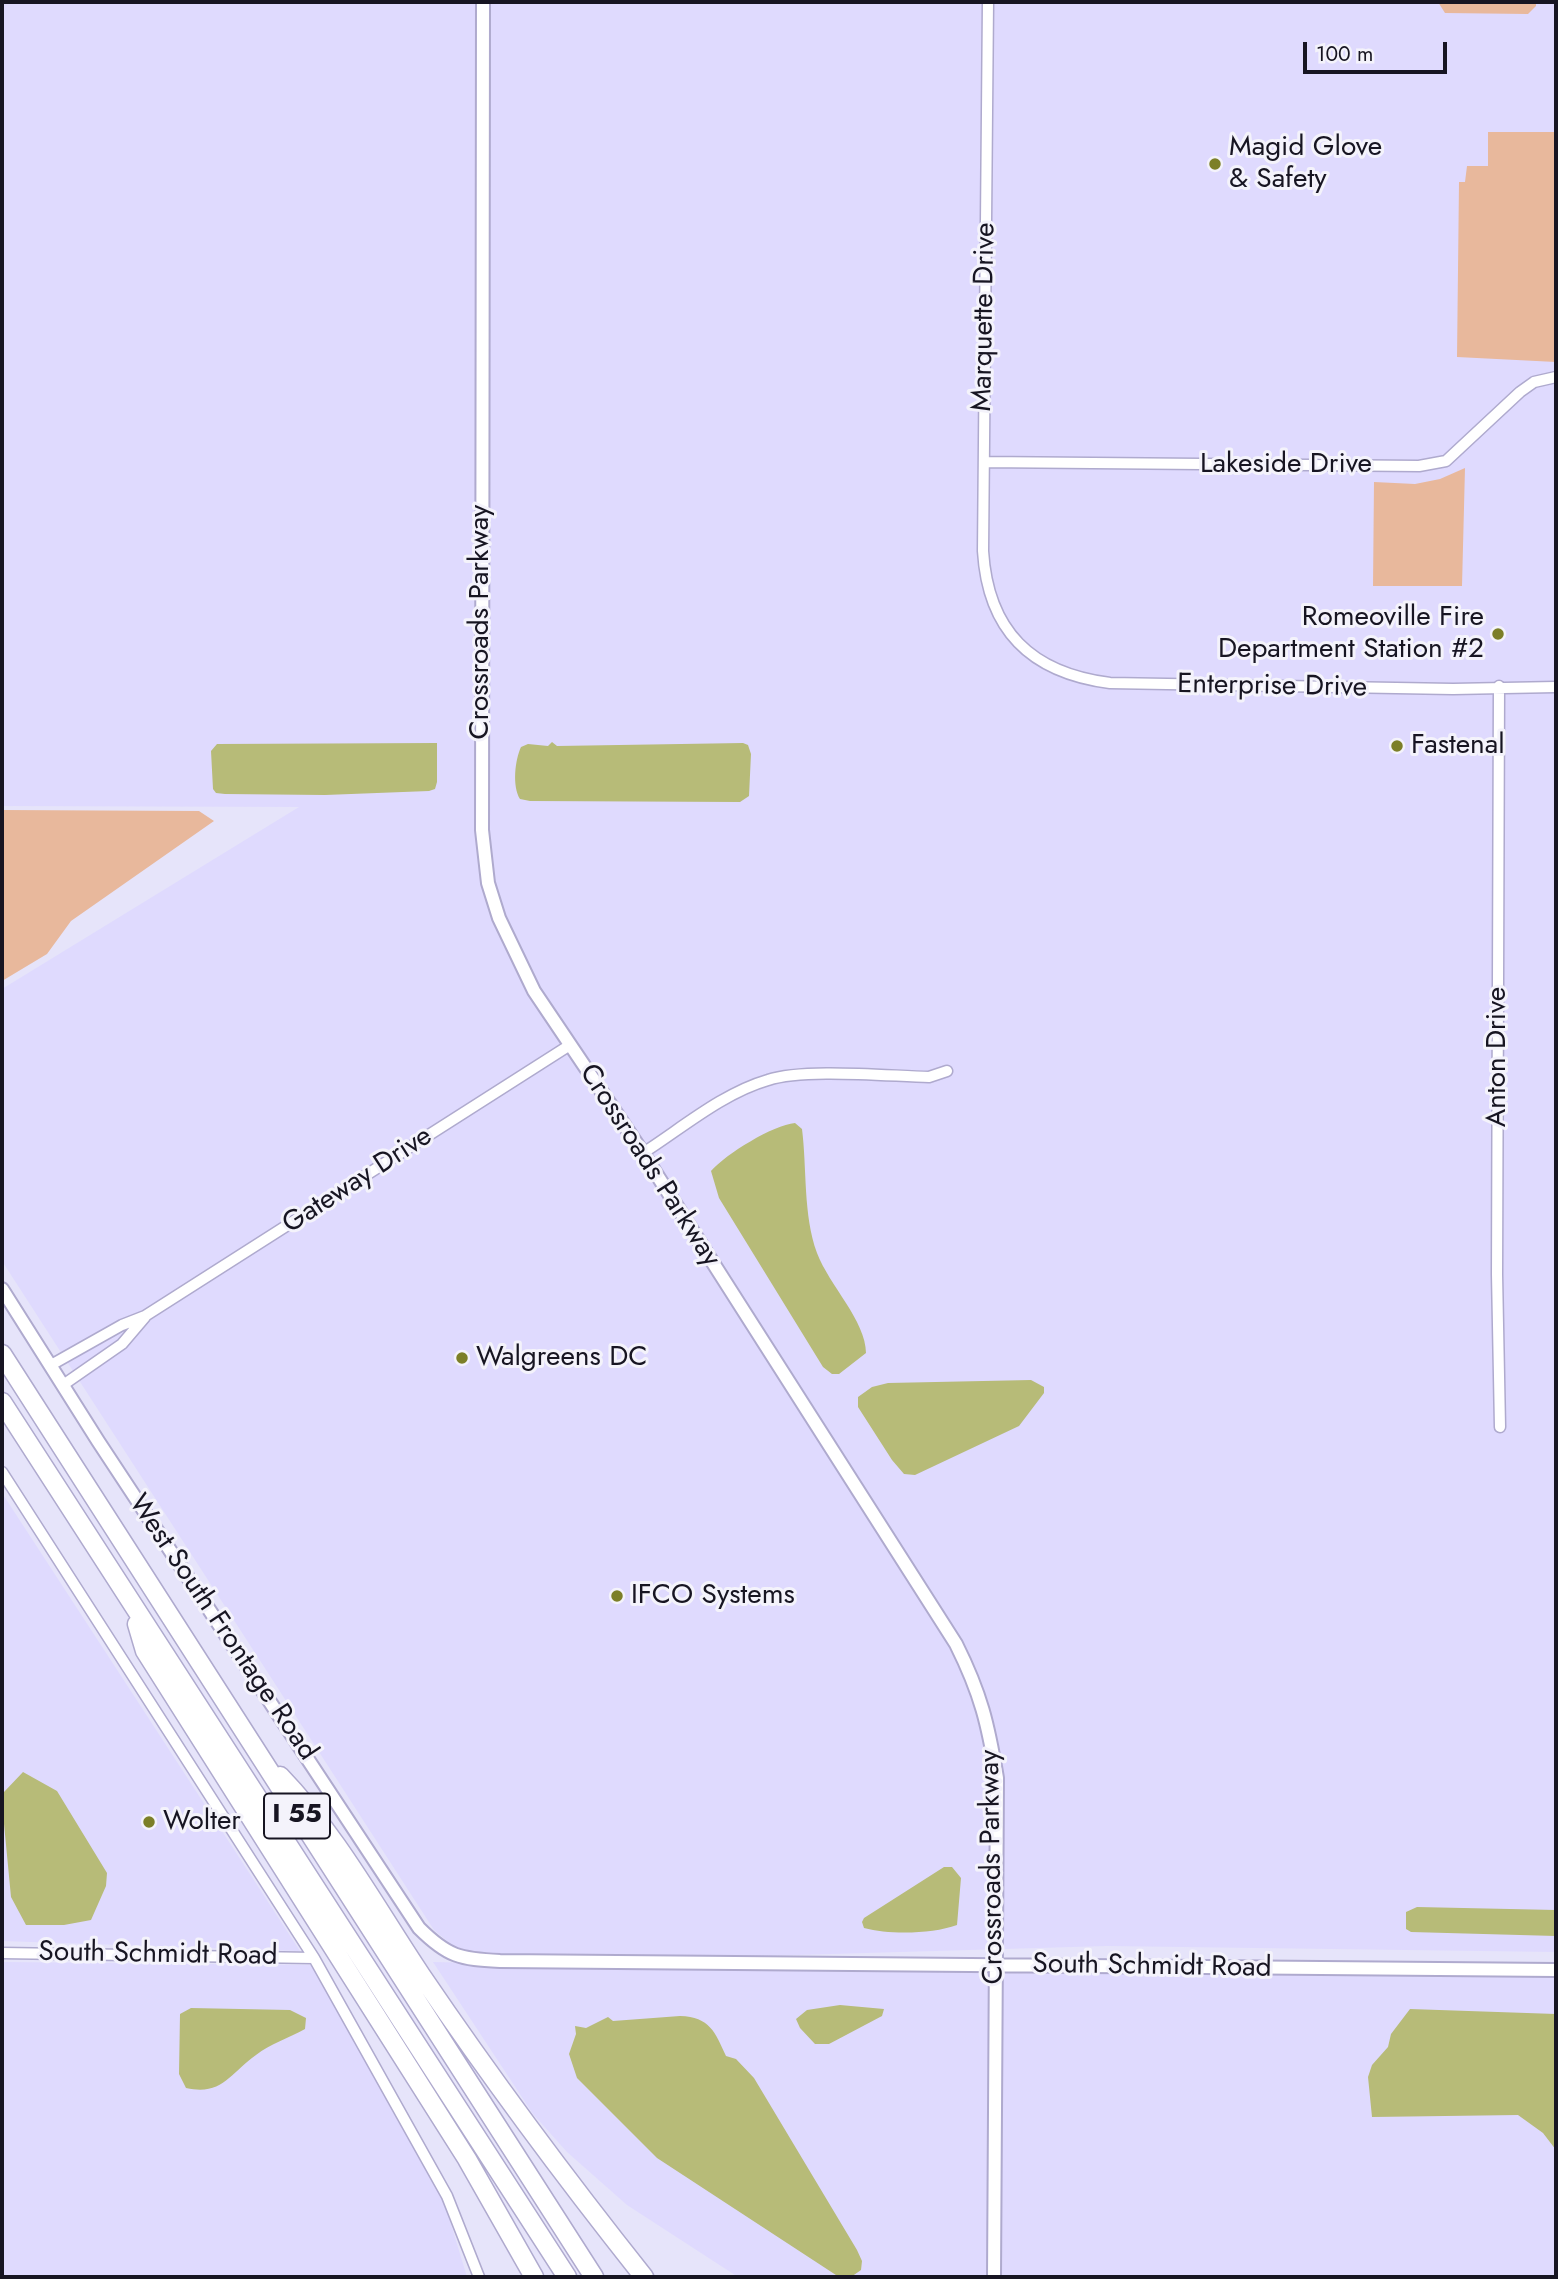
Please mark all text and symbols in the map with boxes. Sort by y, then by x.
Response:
scale bar [1306,28,1450,72]
text: 100 m [1316,39,1373,69]
place label: Magid Glove & Safety [1229,131,1382,197]
marker: Magid Glove & Safety [1207,156,1223,172]
street label: Marquette Drive [967,222,1003,412]
street label: Lakeside Drive [1200,448,1372,482]
street label: Crossroads Parkway [464,505,498,739]
place label: Romeoville Fire Department Station #2 [1218,601,1484,667]
marker: Romeoville Fire Department Station #2 [1490,626,1506,642]
street label: Enterprise Drive [1177,669,1367,705]
place label: Fastenal [1411,729,1505,763]
marker: Fastenal [1389,738,1405,754]
street label: Anton Drive [1481,987,1515,1127]
street label: Crossroads Parkway [571,1058,727,1274]
street label: Gateway Drive [277,1120,439,1242]
place label: Walgreens DC [476,1341,647,1375]
marker: Walgreens DC [454,1350,470,1366]
street label: West South Frontage Road [120,1489,324,1767]
place label: IFCO Systems [631,1579,795,1613]
marker: IFCO Systems [609,1588,625,1604]
street label: Crossroads Parkway [974,1749,1012,1985]
road number: I 55 [264,1794,330,1839]
place label: Wolter [163,1805,241,1839]
marker: Wolter [141,1814,157,1830]
street label: South Schmidt Road [38,1936,278,1974]
street label: South Schmidt Road [1032,1948,1272,1986]

